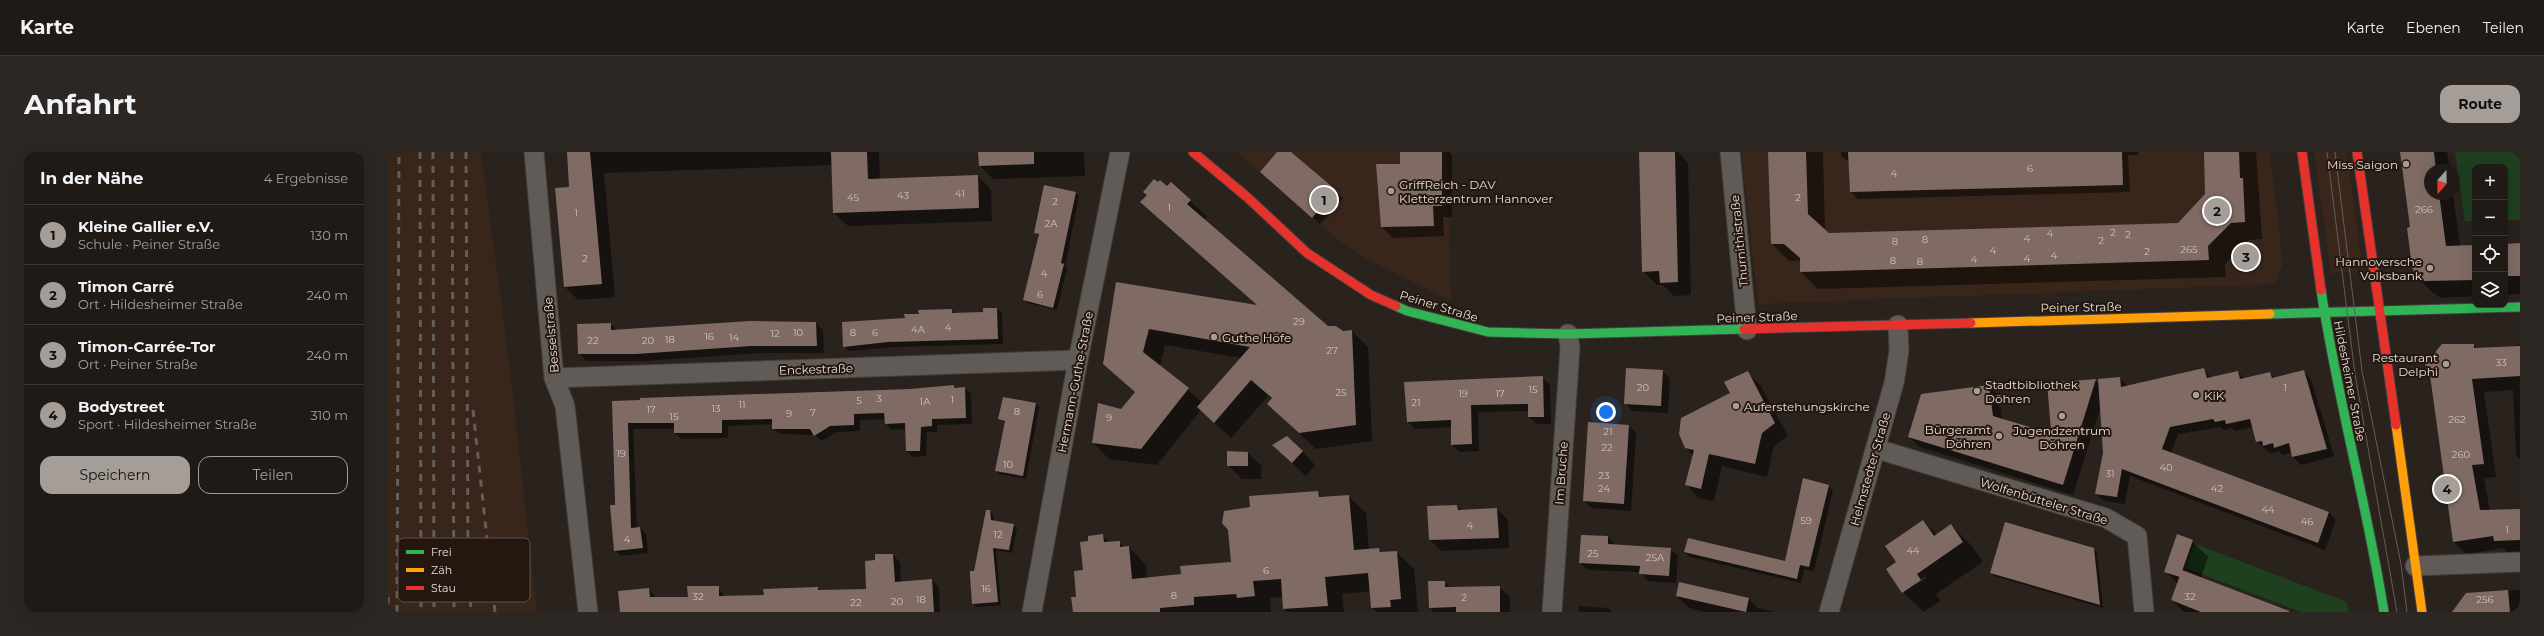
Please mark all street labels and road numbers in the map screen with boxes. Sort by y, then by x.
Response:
street label: Thurnithistraße [1727,194,1751,288]
street label: Peiner Straße [1398,287,1480,325]
street label: Besselstraße [540,297,562,373]
street label: Peiner Straße [2040,299,2122,315]
street label: Peiner Straße [1716,308,1798,326]
street label: Hermann-Guthe-Straße [1054,310,1096,454]
street label: Hildesheimer Straße [2331,319,2369,443]
street label: Enckestraße [779,360,853,378]
street label: Helmstedter Straße [1847,410,1893,528]
street label: Im Bruche [1551,441,1571,505]
street label: Wolfenbütteler Straße [1978,474,2110,528]

